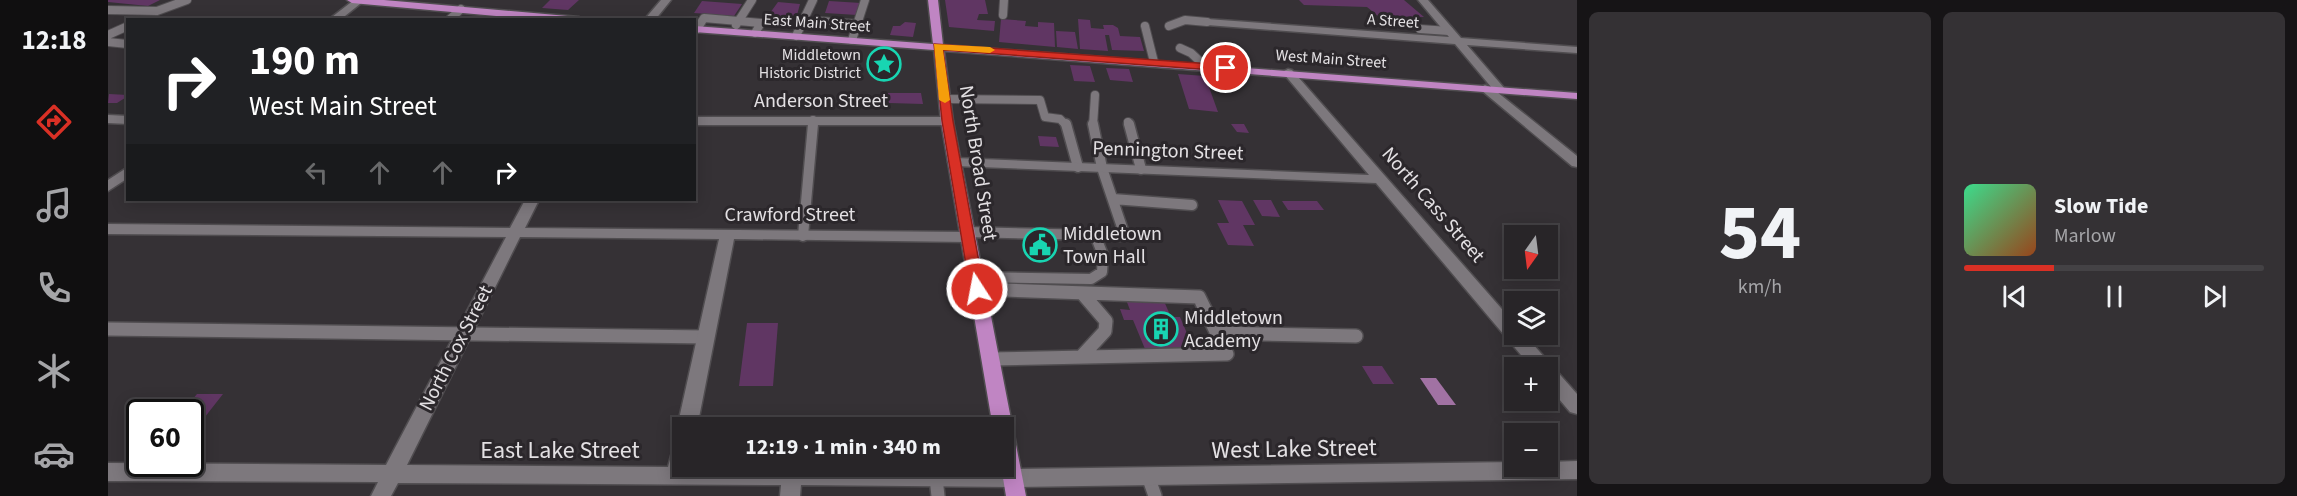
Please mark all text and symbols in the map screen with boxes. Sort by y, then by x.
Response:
street label: East Main Street [763,8,872,38]
street label: A Street [1366,8,1420,34]
text: 12:18 [21,21,87,60]
text: 190 m [249,31,360,91]
icon: right [150,42,228,120]
pin [1200,42,1251,93]
place label: Middletown Historic District [759,44,862,84]
street label: West Main Street [1275,44,1388,74]
place icon: Middletown Historic District [866,46,902,82]
icon: arrive [1209,51,1242,84]
street label: North Broad Street [952,83,1004,243]
text: West Main Street [249,87,437,126]
street label: Anderson Street [754,87,888,115]
icon: directions [33,101,75,143]
street label: Pennington Street [1092,134,1244,168]
street label: North Cass Street [1375,141,1491,269]
icon: left [300,156,333,189]
icon: ahead [363,156,396,189]
icon: ahead [426,156,459,189]
icon: right [489,156,522,189]
text: 54 [1719,178,1801,289]
icon: music [33,184,75,226]
text: Slow Tide [2054,190,2148,222]
street label: Crawford Street [725,201,856,229]
place label: Middletown Town Hall [1063,220,1162,271]
text: Marlow [2054,222,2116,250]
north arrow [1504,225,1558,279]
map controls [1504,225,1558,477]
public building icon: Middletown Town Hall [1022,227,1058,263]
position arrow [945,257,1009,321]
icon: phone [33,267,75,309]
text: km/h [1738,273,1782,301]
street label: North Cox Street [412,280,500,416]
icon: previous [1998,280,2031,313]
icon: pause [2098,280,2131,313]
icon: next [2198,280,2231,313]
button: layers [1504,291,1558,345]
place label: Middletown Academy [1184,304,1283,355]
building icon: Middletown Academy [1143,311,1179,347]
icon: climate [33,350,75,392]
button: + [1504,357,1558,411]
speed limit sign: 60 [126,399,204,477]
button: − [1504,423,1558,477]
street label: West Lake Street [1211,430,1377,468]
text: 12:19 · 1 min · 340 m [745,431,941,463]
icon: car [33,433,75,475]
street label: East Lake Street [480,433,640,468]

